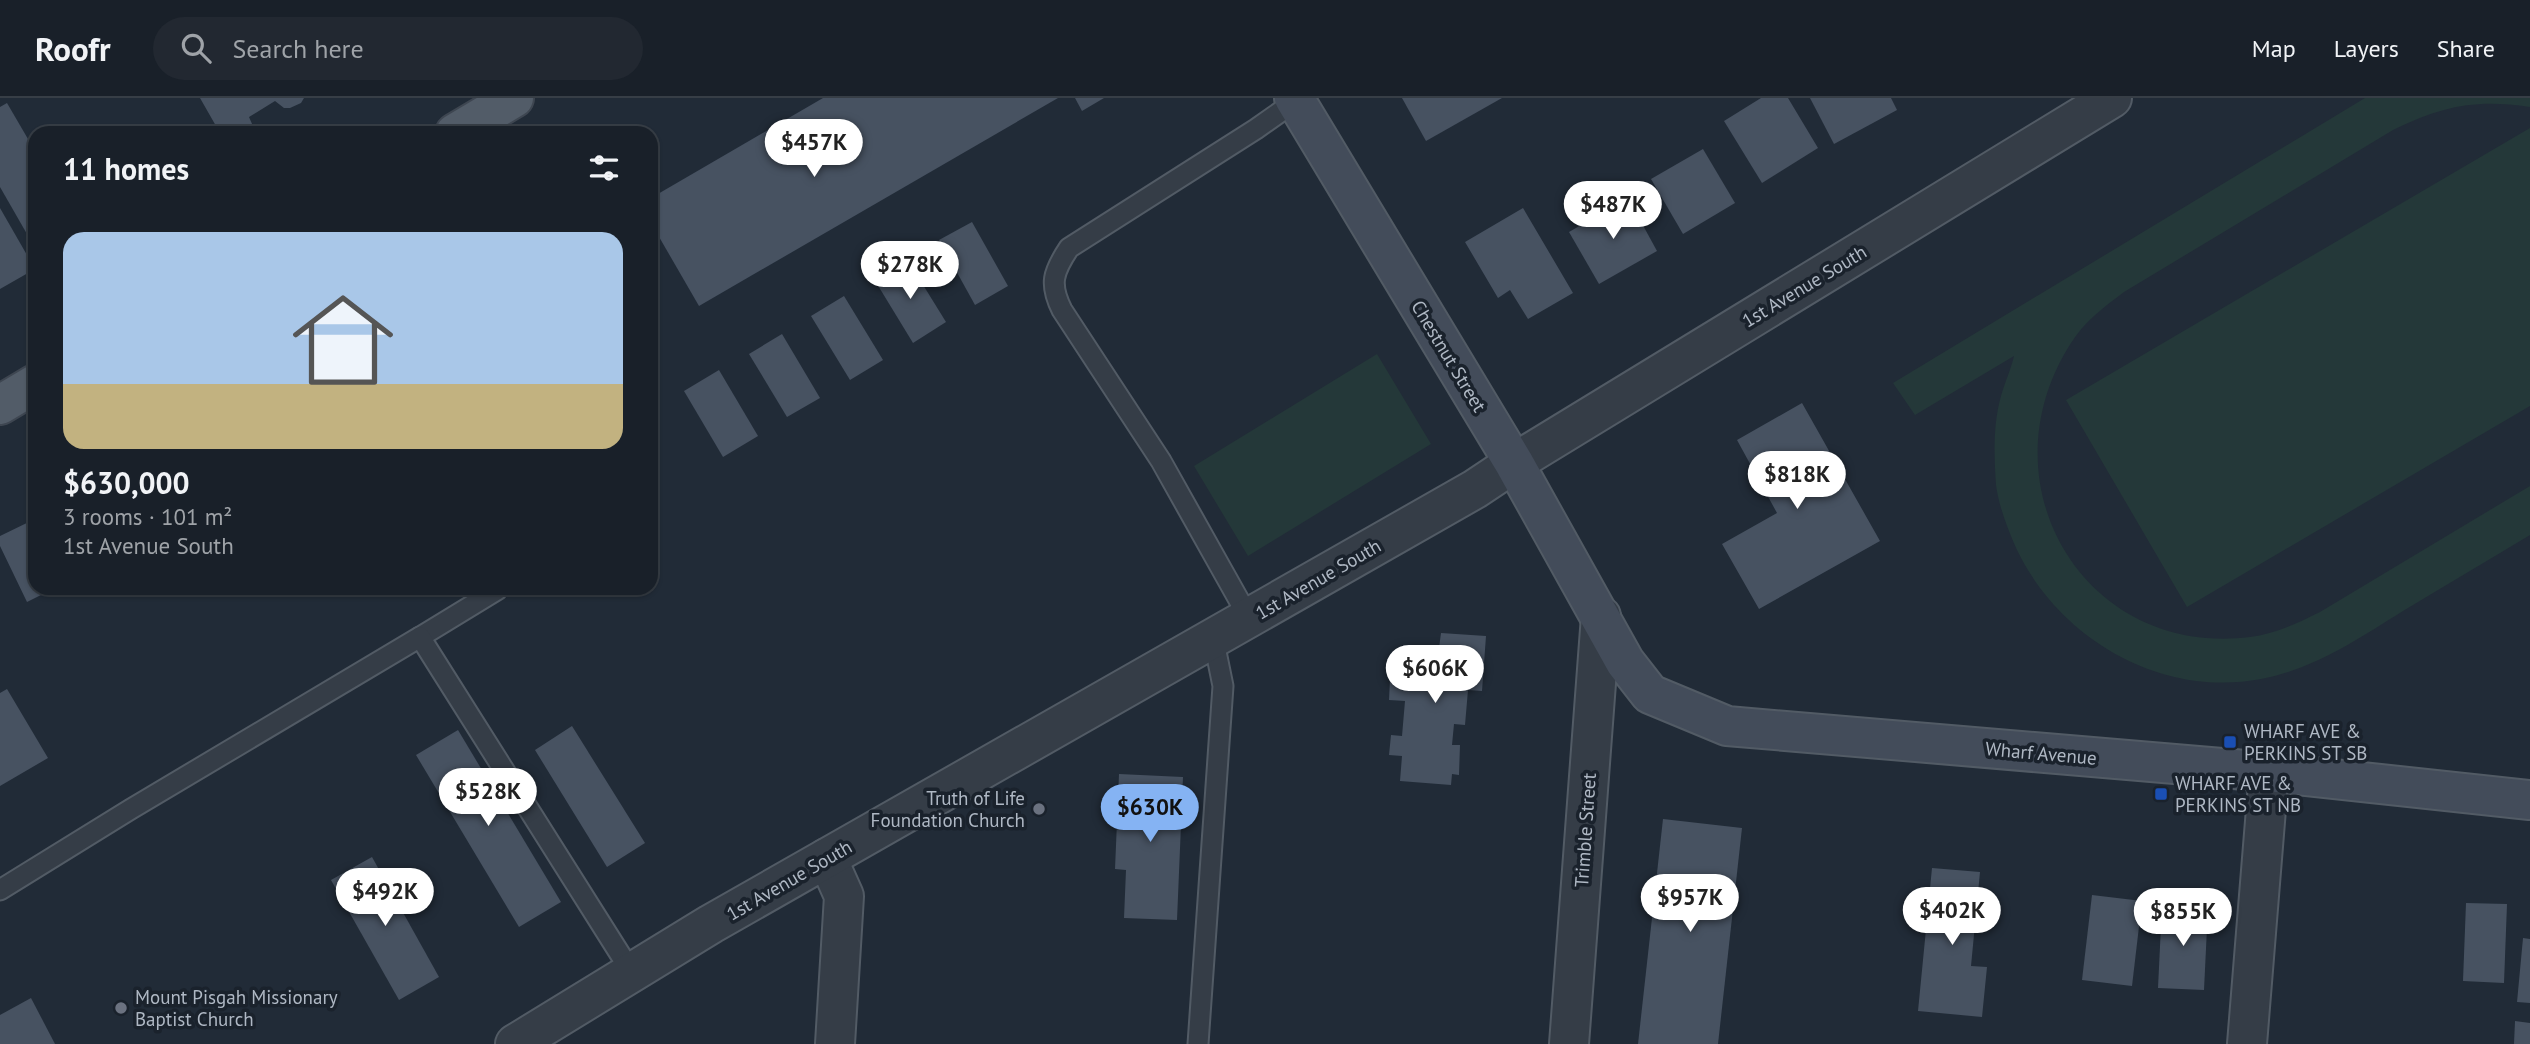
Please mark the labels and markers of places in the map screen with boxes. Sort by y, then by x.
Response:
pin: $457K [765,120,863,179]
pin: $487K [1564,181,1662,241]
pin: $278K [861,242,959,301]
pin: $818K [1748,452,1846,511]
pin: $606K [1386,646,1484,705]
place label: WHARF AVE & PERKINS ST SB [2244,719,2367,765]
marker: WHARF AVE & PERKINS ST SB [2222,734,2238,750]
pin: $528K [439,768,537,828]
place label: WHARF AVE & PERKINS ST NB [2175,771,2301,817]
pin: $630K [1101,784,1199,844]
place label: Truth of Life Foundation Church [871,786,1025,832]
marker: WHARF AVE & PERKINS ST NB [2153,786,2169,802]
marker: Truth of Life Foundation Church [1031,801,1047,817]
pin: $492K [336,868,434,928]
pin: $957K [1641,874,1739,934]
pin: $402K [1903,888,2001,947]
pin: $855K [2134,888,2232,948]
place label: Mount Pisgah Missionary Baptist Church [135,985,338,1031]
marker: Mount Pisgah Missionary Baptist Church [113,1000,129,1016]

